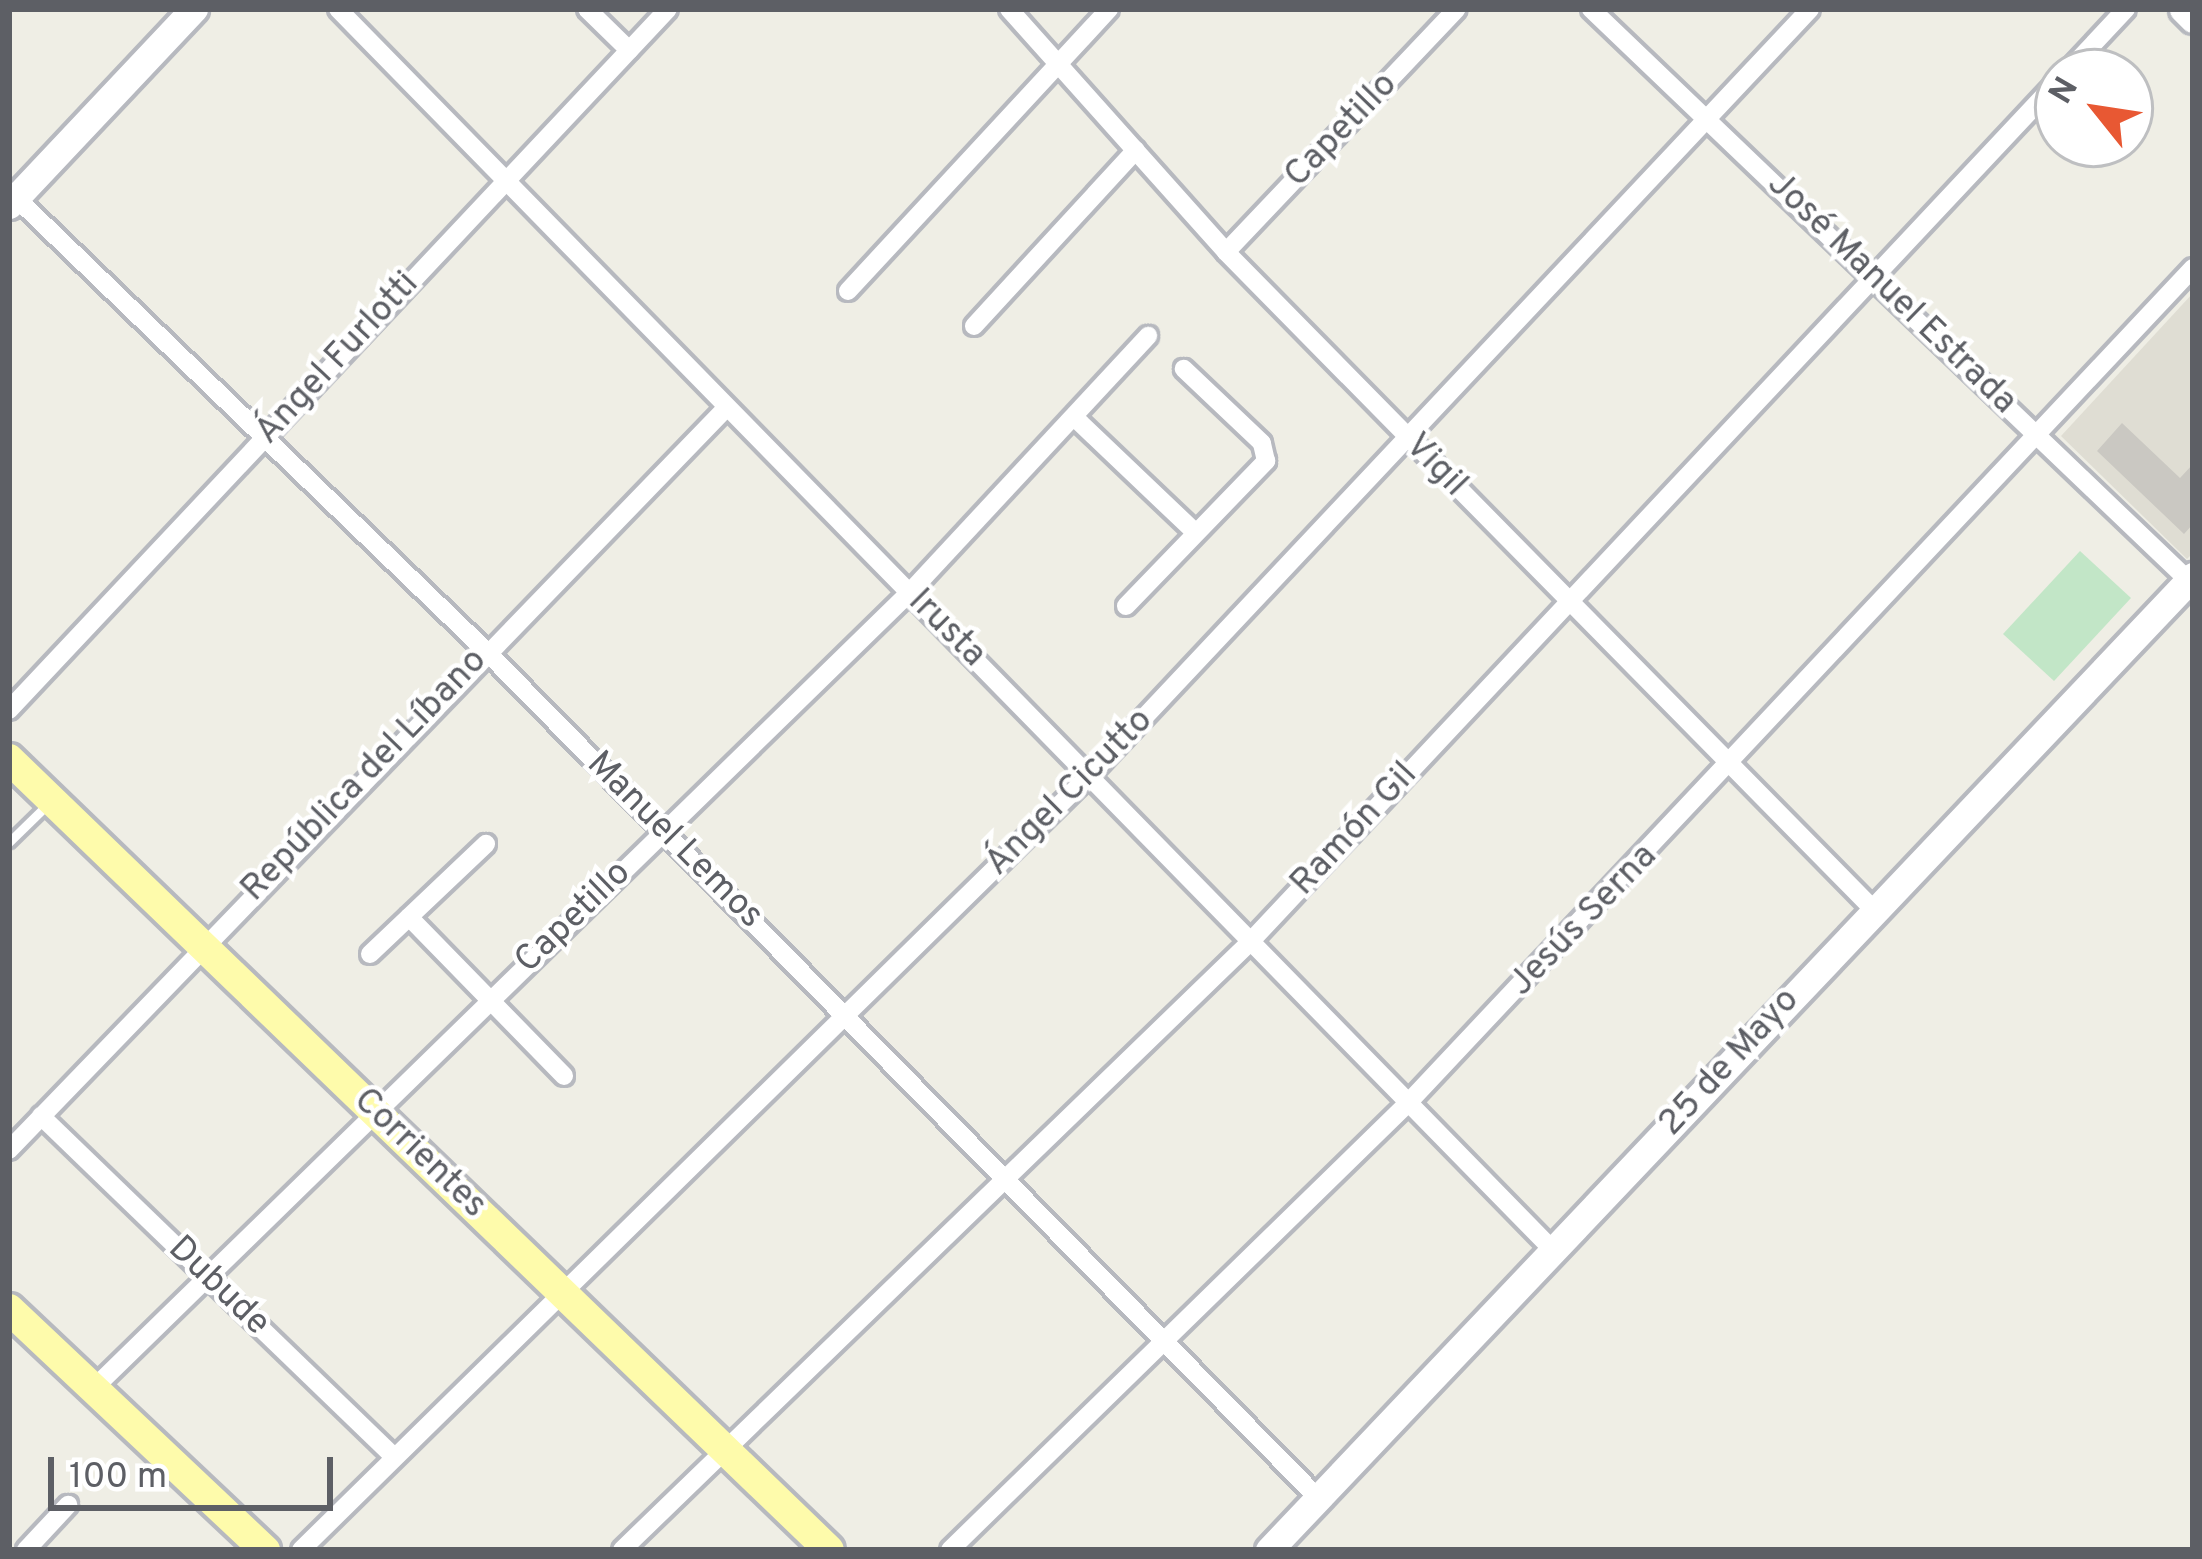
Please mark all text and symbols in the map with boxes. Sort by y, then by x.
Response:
north arrow [2034,48,2154,168]
street label: Capetillo [1277,64,1407,198]
text: N [2041,71,2090,112]
street label: José Manuel Estrada [1757,164,2025,424]
street label: Ángel Furlotti [247,264,429,454]
street label: Vigil [1395,425,1475,507]
street label: Irusta [898,581,994,677]
street label: República del Líbano [233,641,497,911]
street label: Ángel Cicutto [977,700,1163,886]
street label: Manuel Lemos [577,744,771,938]
street label: Ramón Gil [1283,755,1427,905]
street label: Jesús Serna [1501,836,1667,1006]
street label: Capetillo [507,853,641,983]
street label: 25 de Mayo [1651,980,1809,1146]
street label: Corrientes [343,1080,495,1228]
street label: Dubude [158,1228,278,1346]
scale bar [54,1433,339,1507]
text: 100 m [69,1455,167,1501]

